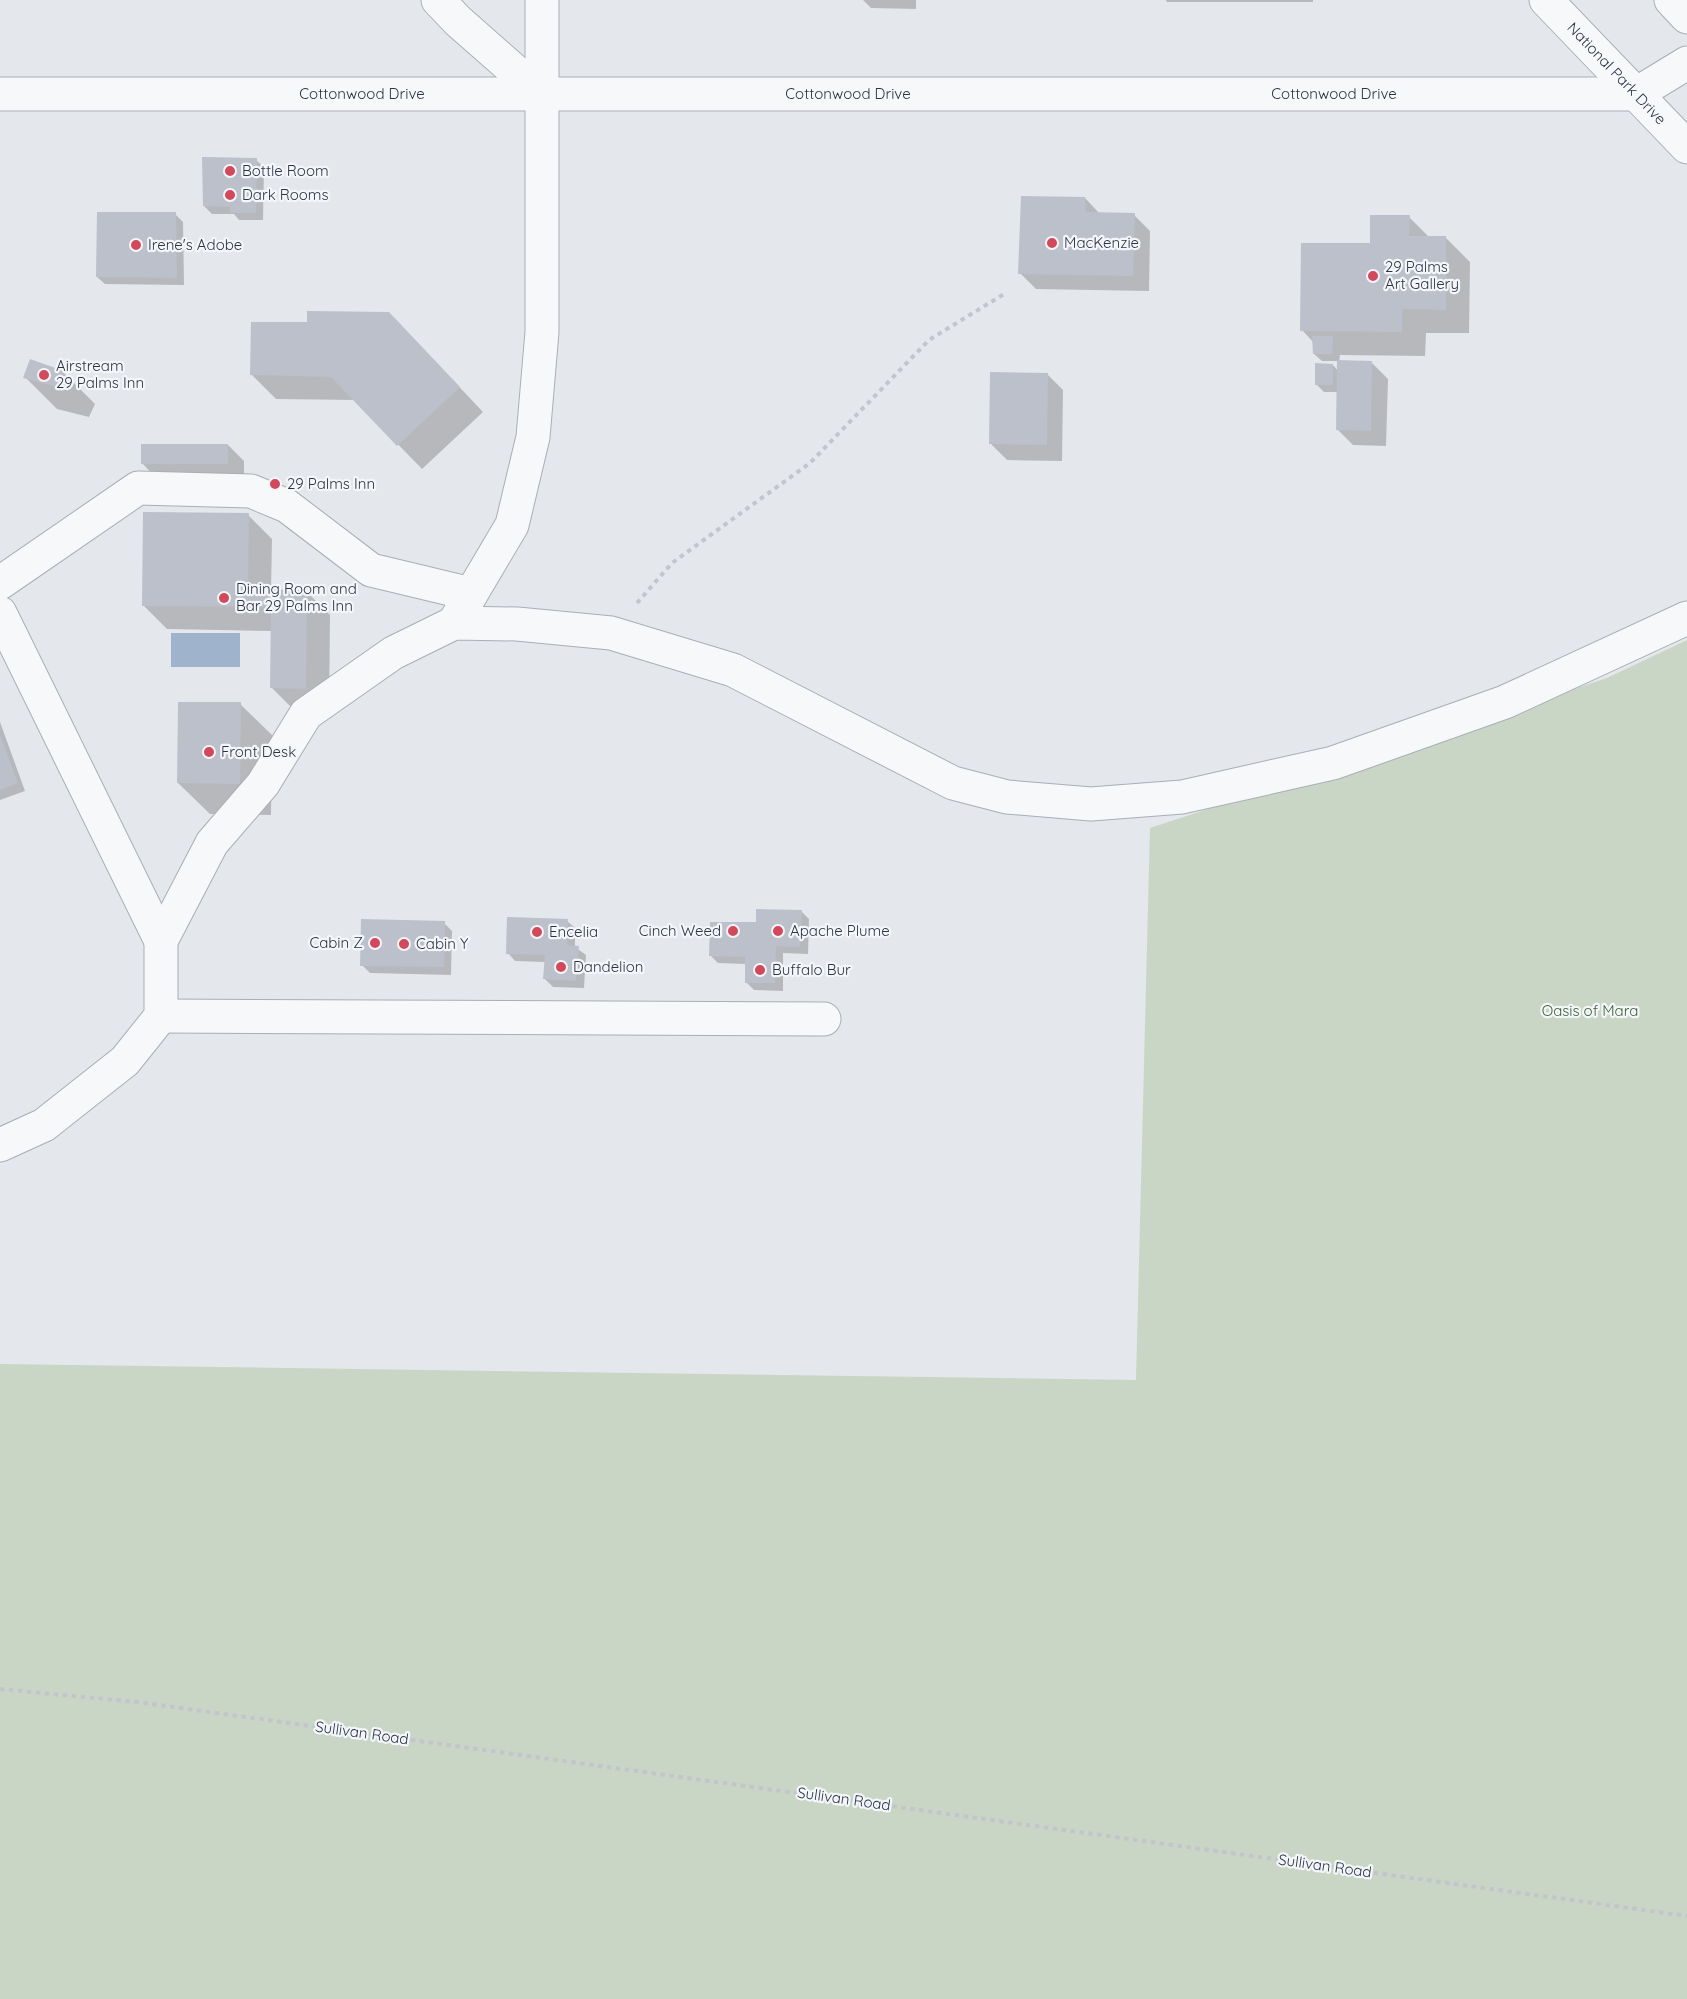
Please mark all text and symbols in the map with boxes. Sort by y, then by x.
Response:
street label: National Park Drive [1563,18,1670,128]
street label: Cottonwood Drive [299,84,425,103]
street label: Cottonwood Drive [785,84,911,103]
street label: Cottonwood Drive [1271,84,1397,103]
place label: Bottle Room [242,161,329,180]
marker: Bottle Room [223,164,237,178]
place label: Dark Rooms [242,185,329,204]
marker: Dark Rooms [223,188,237,202]
place label: MacKenzie [1064,233,1139,252]
place label: Irene's Adobe [148,235,242,254]
marker: MacKenzie [1045,236,1059,250]
marker: Irene's Adobe [129,238,143,252]
place label: 29 Palms Art Gallery [1385,257,1459,293]
marker: 29 Palms Art Gallery [1366,269,1380,283]
place label: Airstream 29 Palms Inn [56,356,144,392]
marker: Airstream 29 Palms Inn [37,368,51,382]
place label: 29 Palms Inn [287,474,375,493]
marker: 29 Palms Inn [268,477,282,491]
place label: Dining Room and Bar 29 Palms Inn [236,579,357,615]
marker: Dining Room and Bar 29 Palms Inn [217,591,231,605]
place label: Front Desk [221,742,296,761]
marker: Front Desk [202,745,216,759]
place label: Cinch Weed [639,921,721,940]
place label: Apache Plume [790,921,890,940]
place label: Encelia [549,922,598,941]
marker: Cinch Weed [726,924,740,938]
marker: Apache Plume [771,924,785,938]
marker: Encelia [530,925,544,939]
place label: Cabin Z [309,933,363,952]
place label: Cabin Y [416,934,469,953]
marker: Cabin Z [368,936,382,950]
marker: Cabin Y [397,937,411,951]
place label: Dandelion [573,957,644,976]
marker: Dandelion [554,960,568,974]
place label: Buffalo Bur [772,960,851,979]
marker: Buffalo Bur [753,963,767,977]
park label: Oasis of Mara [1542,1001,1638,1020]
street label: Sullivan Road [314,1717,410,1748]
street label: Sullivan Road [796,1783,892,1814]
street label: Sullivan Road [1277,1850,1373,1881]

